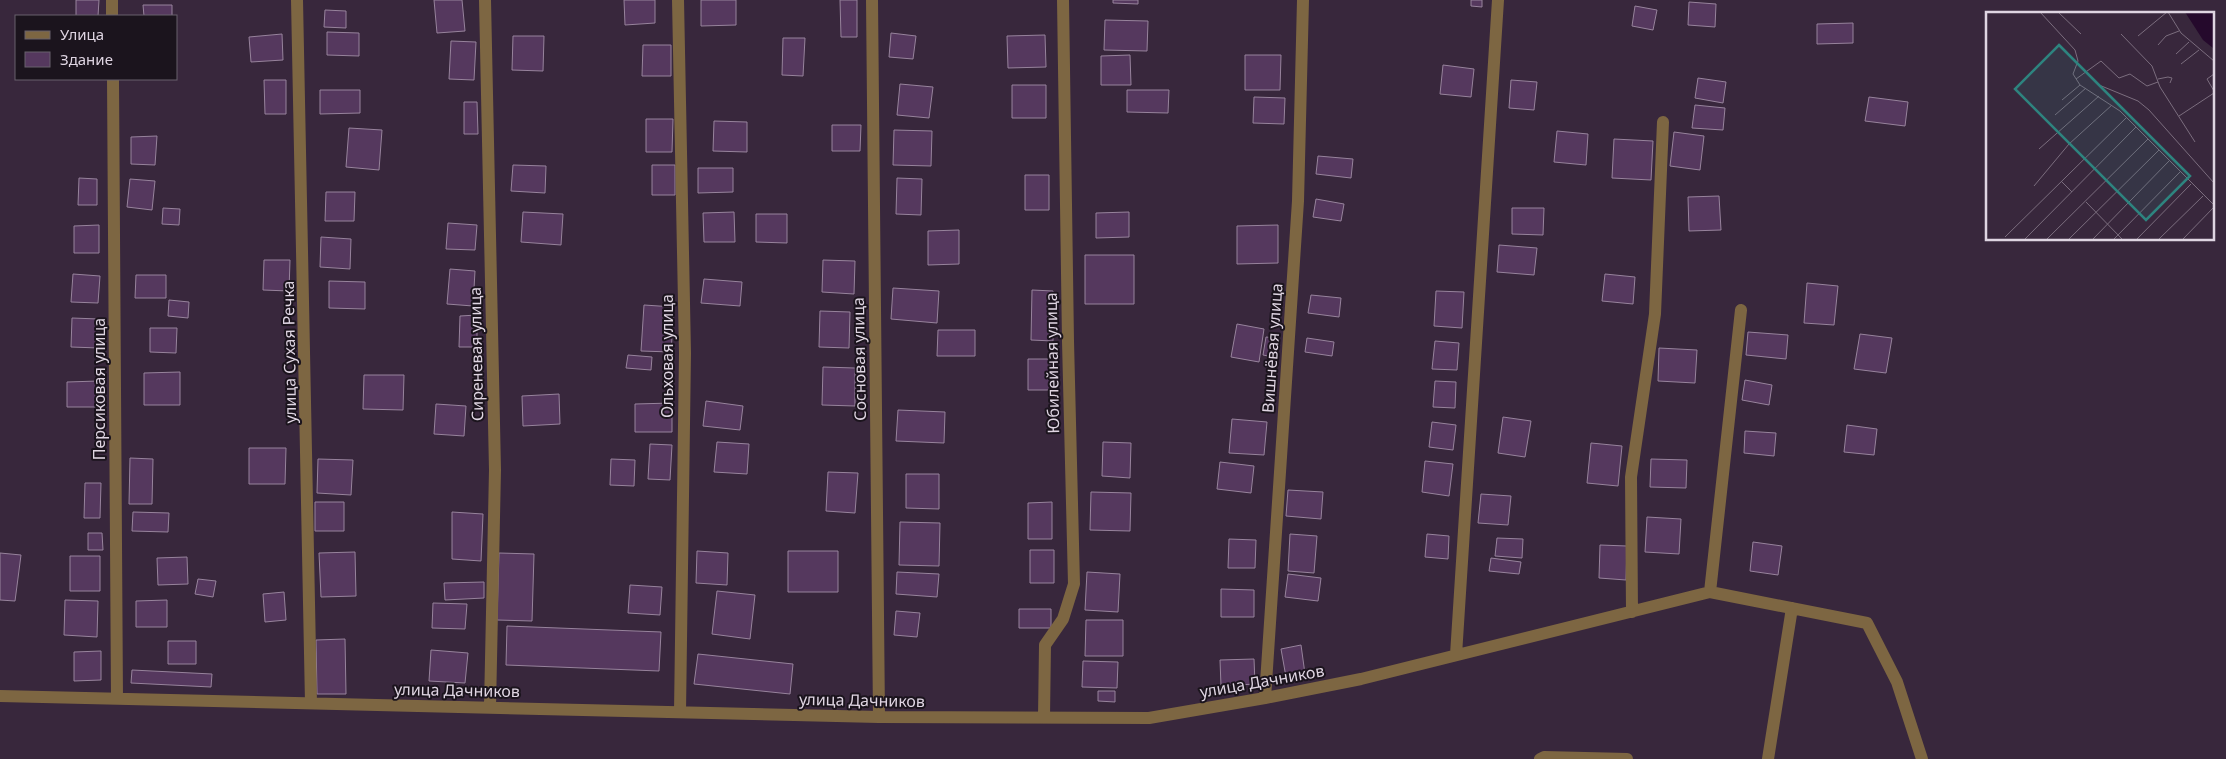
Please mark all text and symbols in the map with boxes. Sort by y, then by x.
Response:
inset map [1986,12,2214,240]
legend [15,15,178,80]
text: Улица [60,24,104,44]
text: Здание [60,49,113,69]
street label: улица Сухая Речка [277,280,301,424]
street label: Вишнёвая улица [1256,282,1288,414]
street label: Сиреневая улица [464,287,488,421]
street label: Юбилейная улица [1040,292,1064,434]
street label: Ольховая улица [656,294,678,418]
street label: Сосновая улица [847,297,871,421]
street label: Персиковая улица [88,318,110,460]
street label: улица Дачников [1198,659,1326,703]
street label: улица Дачников [394,678,520,702]
street label: улица Дачников [799,688,925,712]

